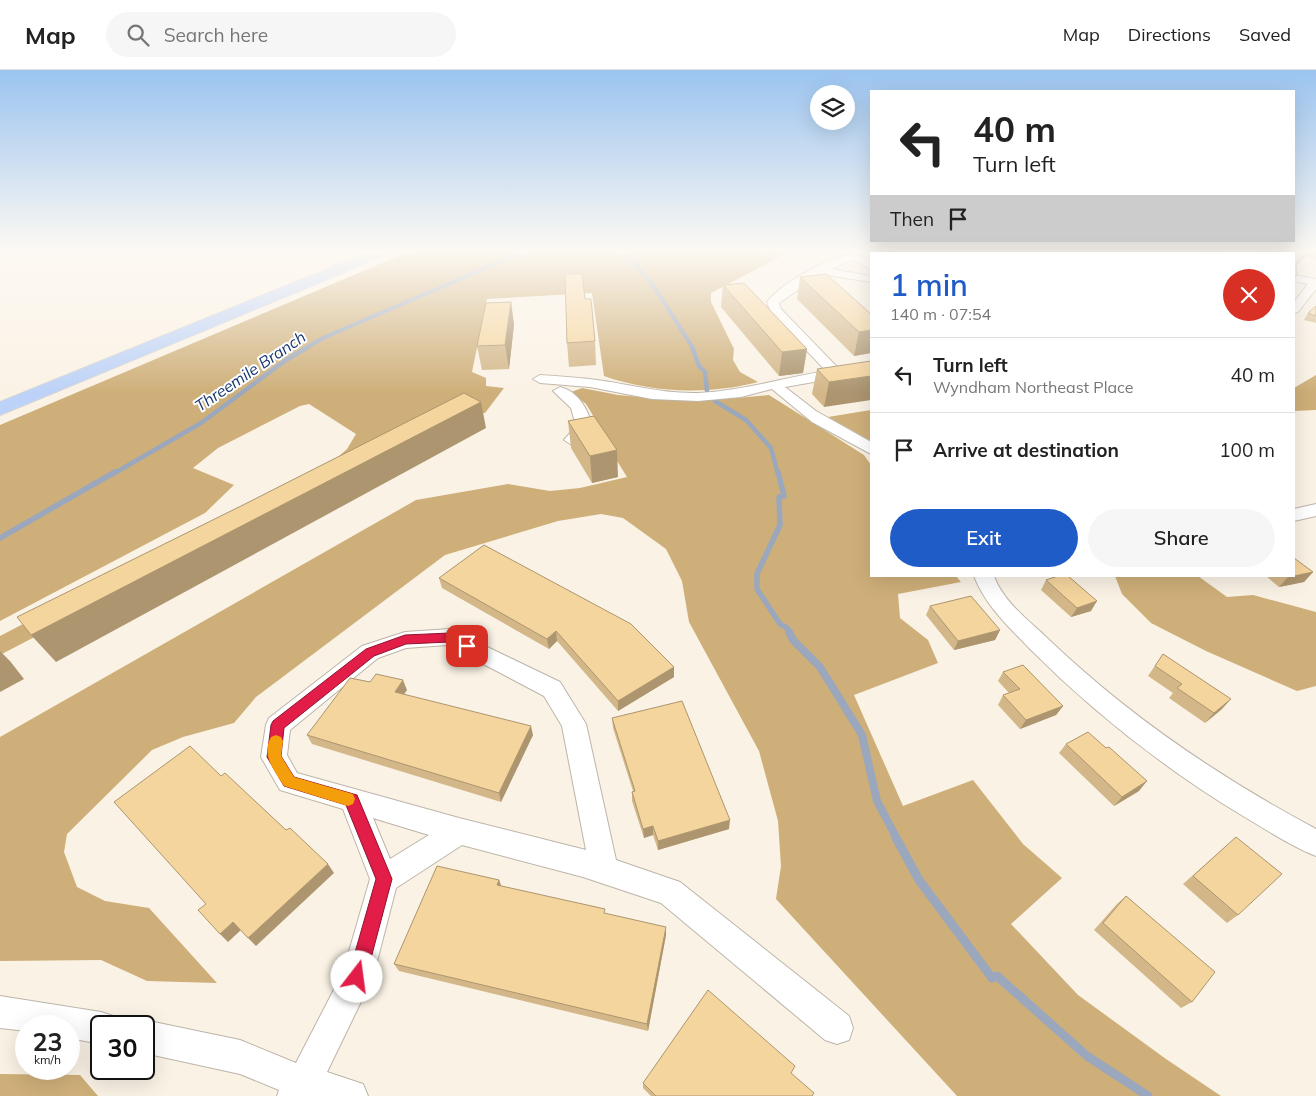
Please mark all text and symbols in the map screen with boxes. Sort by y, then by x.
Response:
search box [106,12,456,57]
text: Map [25,20,76,50]
icon: search [124,21,152,49]
text: Search here [164,23,268,47]
text: Map [1063,23,1100,46]
text: Directions [1128,23,1211,46]
text: Saved [1239,23,1291,46]
map controls [810,85,855,130]
button: layers [810,85,855,130]
text: 40 m [973,107,1056,151]
icon: left [890,110,955,175]
text: Turn left [973,150,1056,178]
icon: arrive [944,205,972,233]
text: Then [890,207,934,231]
text: 1 min [890,266,968,304]
button: close [1223,269,1275,321]
text: 140 m · 07:54 [890,304,991,324]
water label: Threemile Branch [191,326,309,416]
text: Turn left [933,353,1008,377]
icon: left [890,361,918,389]
text: 40 m [1231,363,1275,387]
text: Wyndham Northeast Place [933,377,1134,397]
icon: arrive [890,436,918,464]
text: Arrive at destination [933,438,1119,462]
text: 100 m [1219,438,1275,462]
button: Exit [890,509,1078,567]
button: Share [1088,509,1275,567]
pin [446,625,488,667]
icon: arrive [453,632,481,660]
position arrow [330,950,382,1002]
speed limit sign: 30 [90,1015,155,1080]
text: 23 [32,1026,63,1057]
text: km/h [34,1052,61,1067]

